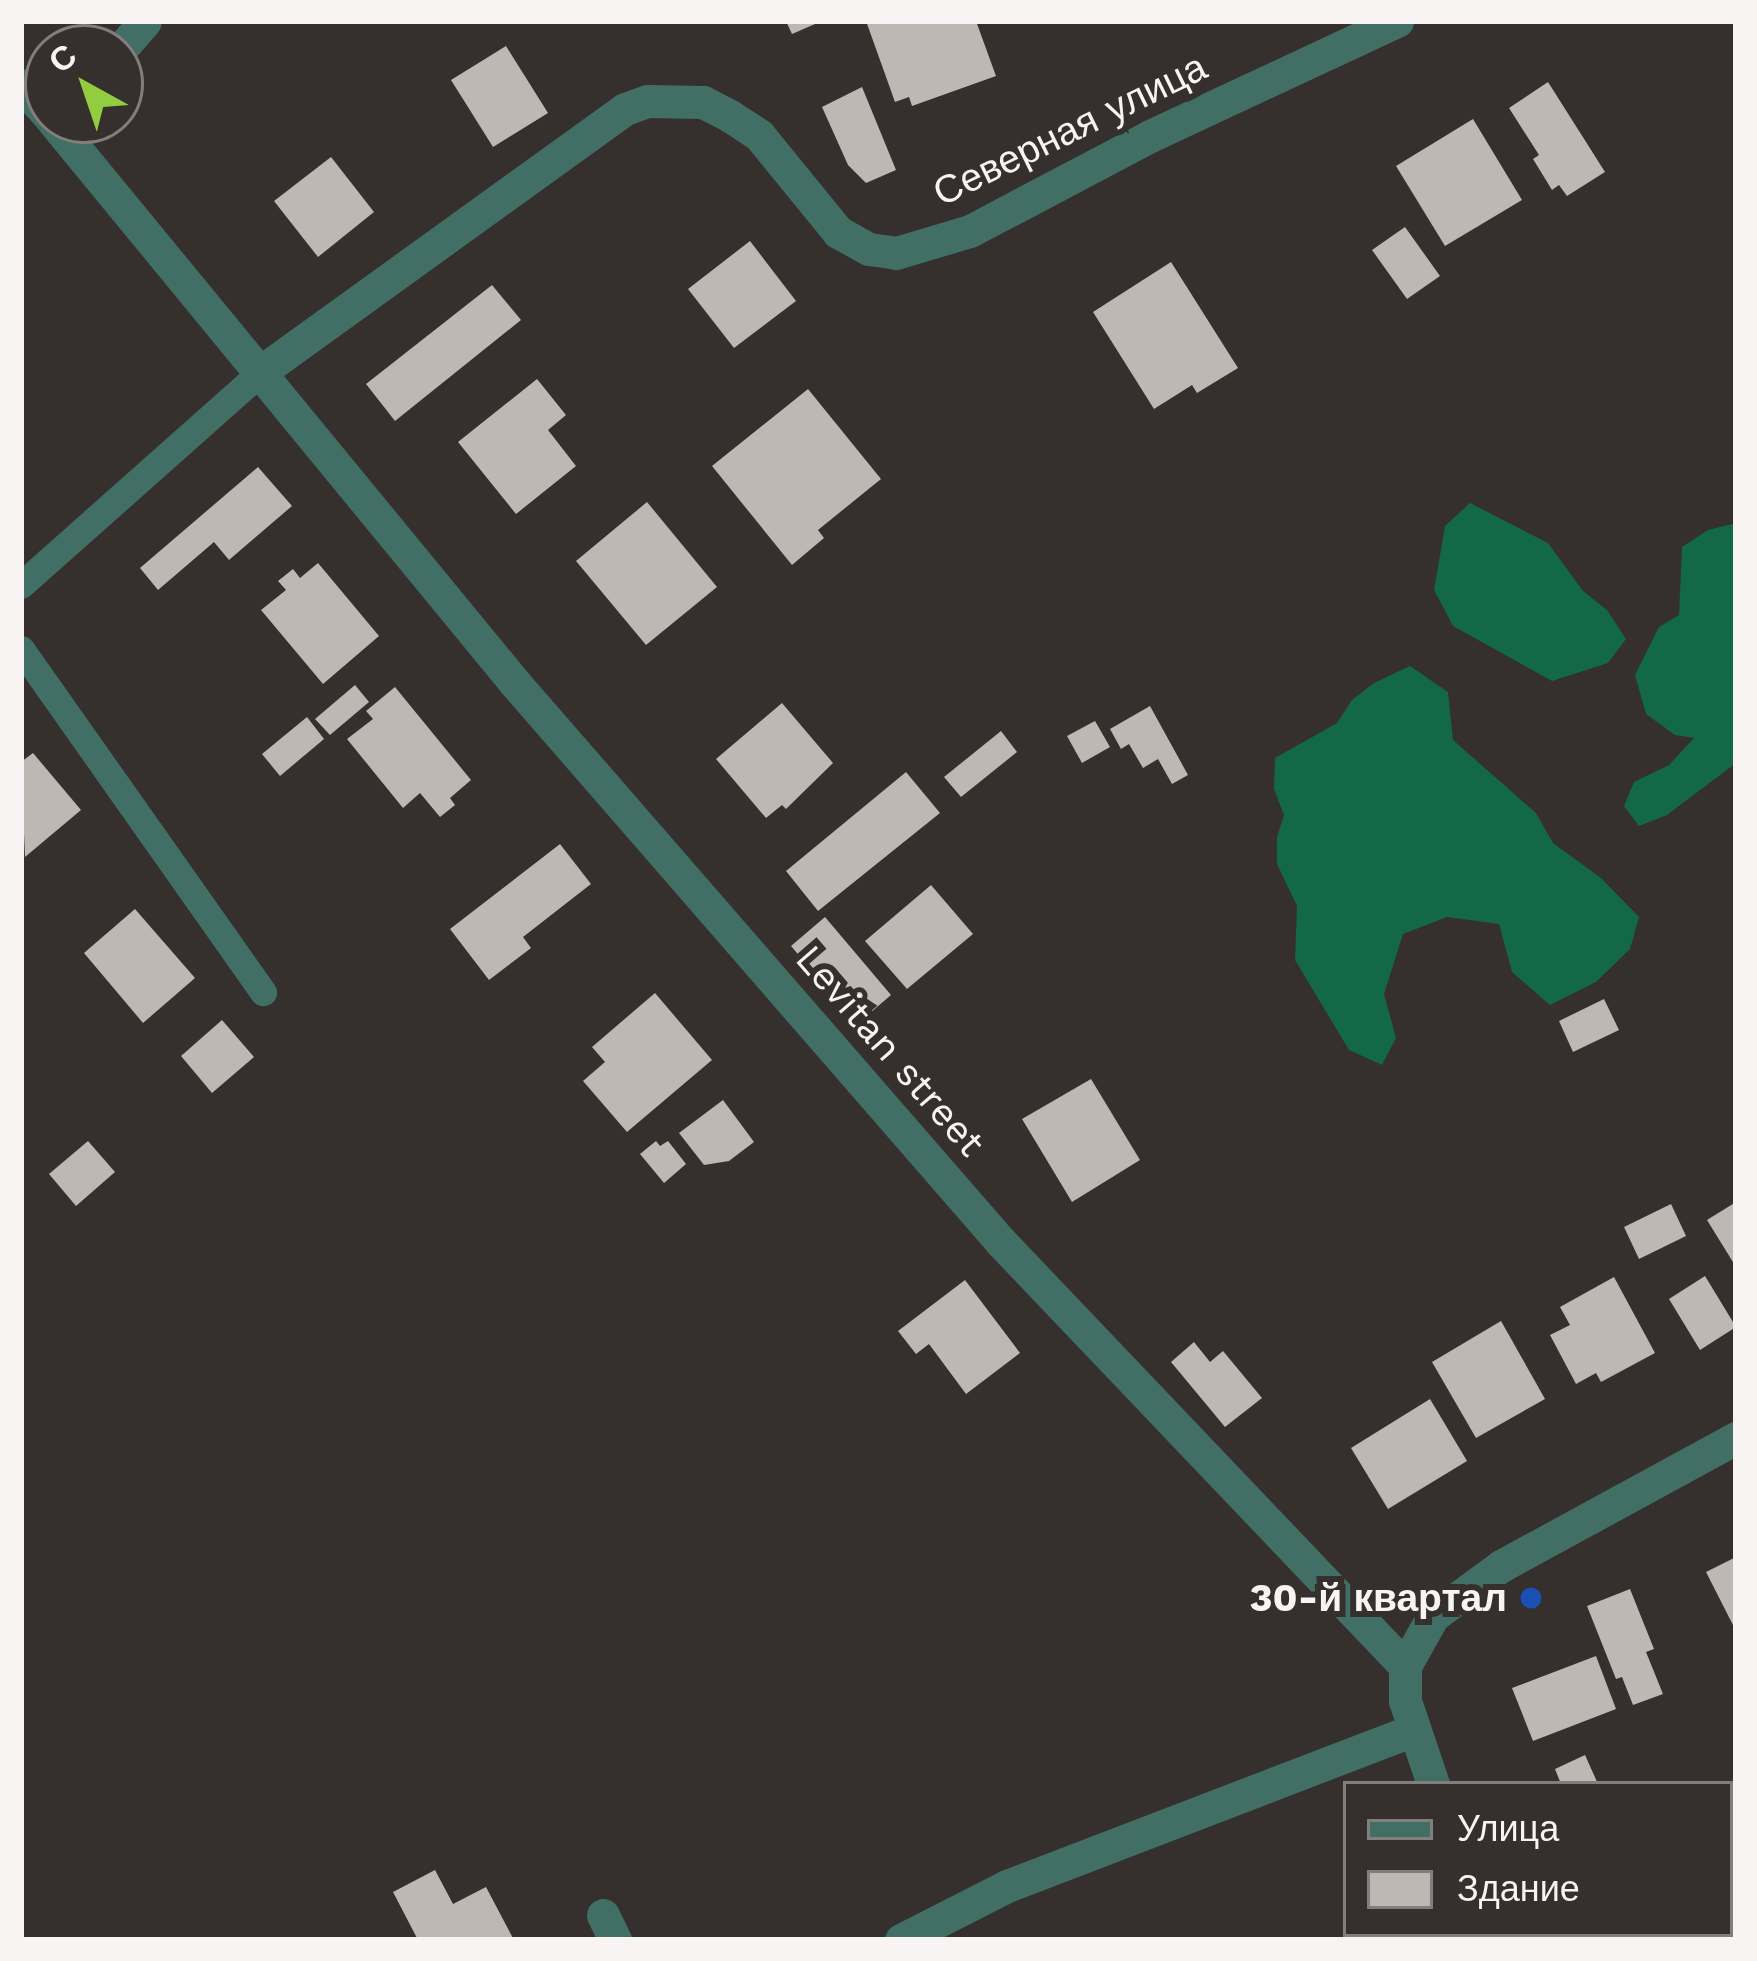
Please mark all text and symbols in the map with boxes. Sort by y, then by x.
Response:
north arrow [24,24,144,144]
text: С [41,36,84,81]
street label: Северная улица [926,44,1214,216]
street label: Levitan street [786,936,994,1166]
place label: 30-й квартал [1249,1575,1507,1621]
marker: 30-й квартал [1518,1585,1544,1611]
legend [1343,1781,1733,1937]
text: Улица [1457,1808,1559,1850]
text: Здание [1457,1868,1580,1910]

